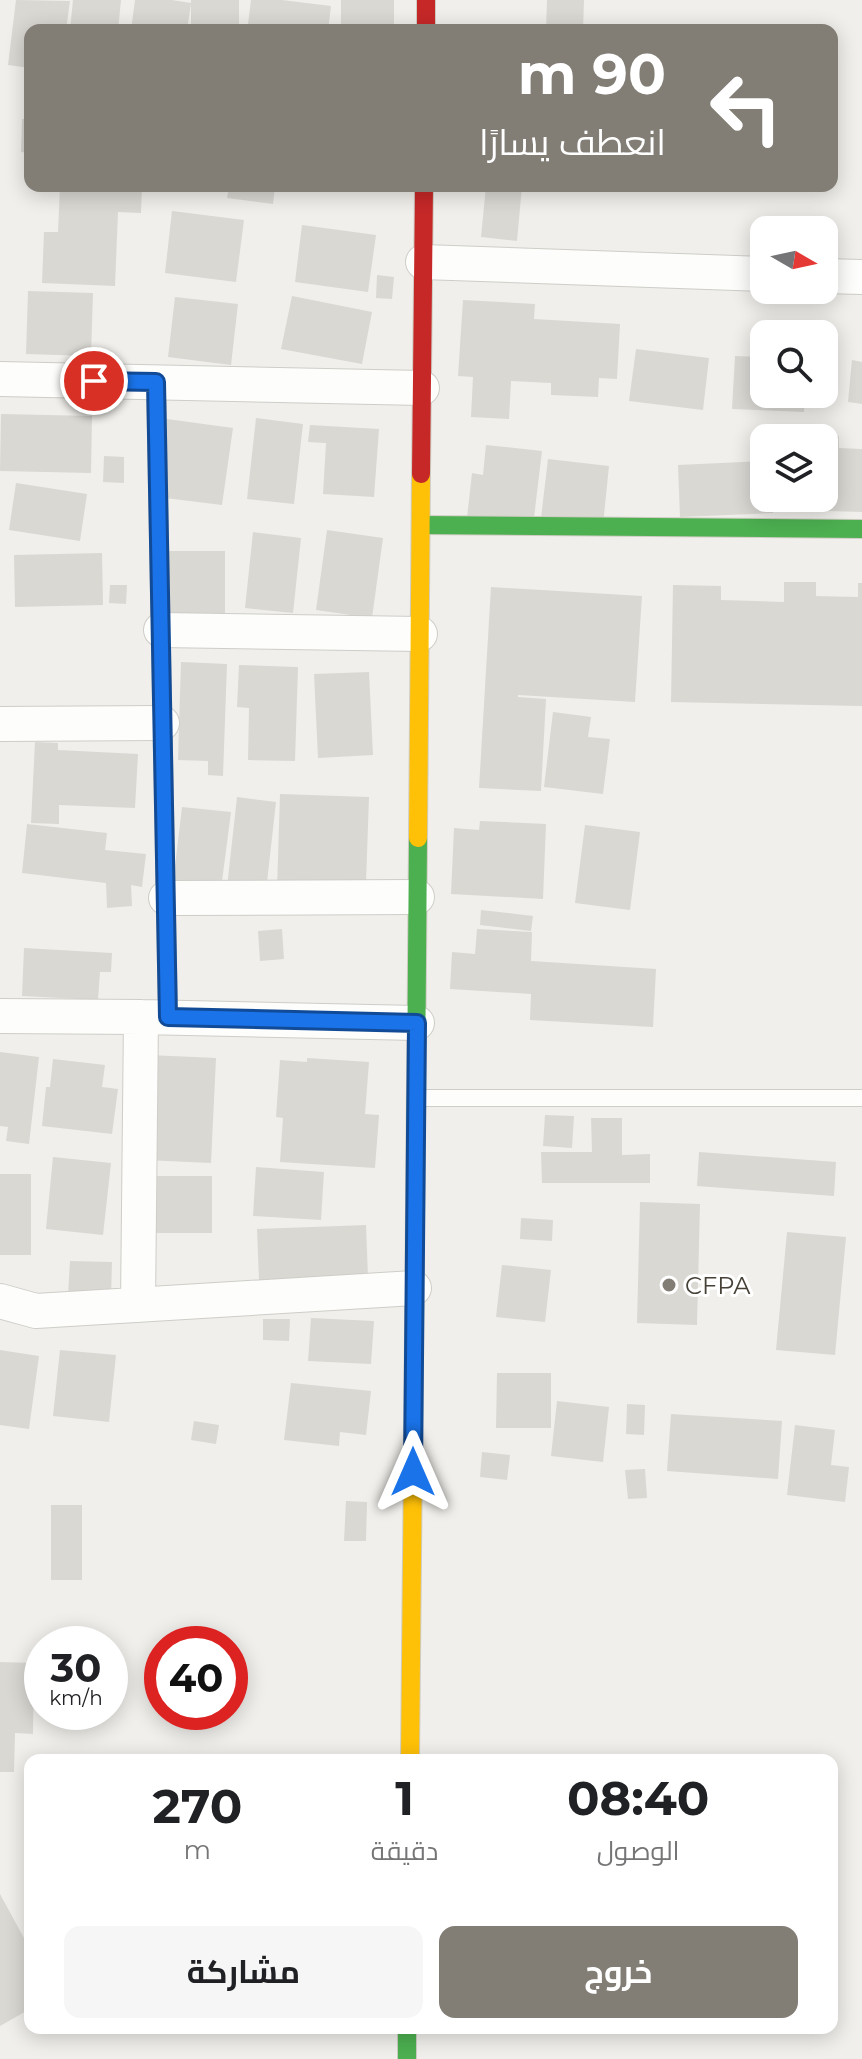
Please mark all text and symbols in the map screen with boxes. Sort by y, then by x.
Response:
text: 90 m [518,40,666,108]
icon: left [694,56,798,160]
text: انعطف يسارًا [479,120,666,164]
north arrow [750,216,838,304]
map controls [750,216,838,512]
button: search [750,320,838,408]
pin [60,347,128,415]
icon: arrive [72,359,116,403]
button: layers [750,424,838,512]
place label: CFPA [685,1271,751,1300]
marker: CFPA [660,1276,678,1294]
position arrow [371,1430,455,1514]
speed limit sign: 40 [144,1626,248,1730]
text: 30 [51,1643,101,1692]
text: km/h [49,1686,103,1710]
text: 1 [395,1769,414,1827]
text: 08:40 [567,1769,709,1827]
text: 270 [153,1777,242,1835]
text: m [184,1834,211,1866]
text: دقيقة [371,1835,438,1867]
text: الوصول [597,1835,680,1867]
button: مشاركة [64,1926,423,2018]
button: خروج [439,1926,798,2018]

